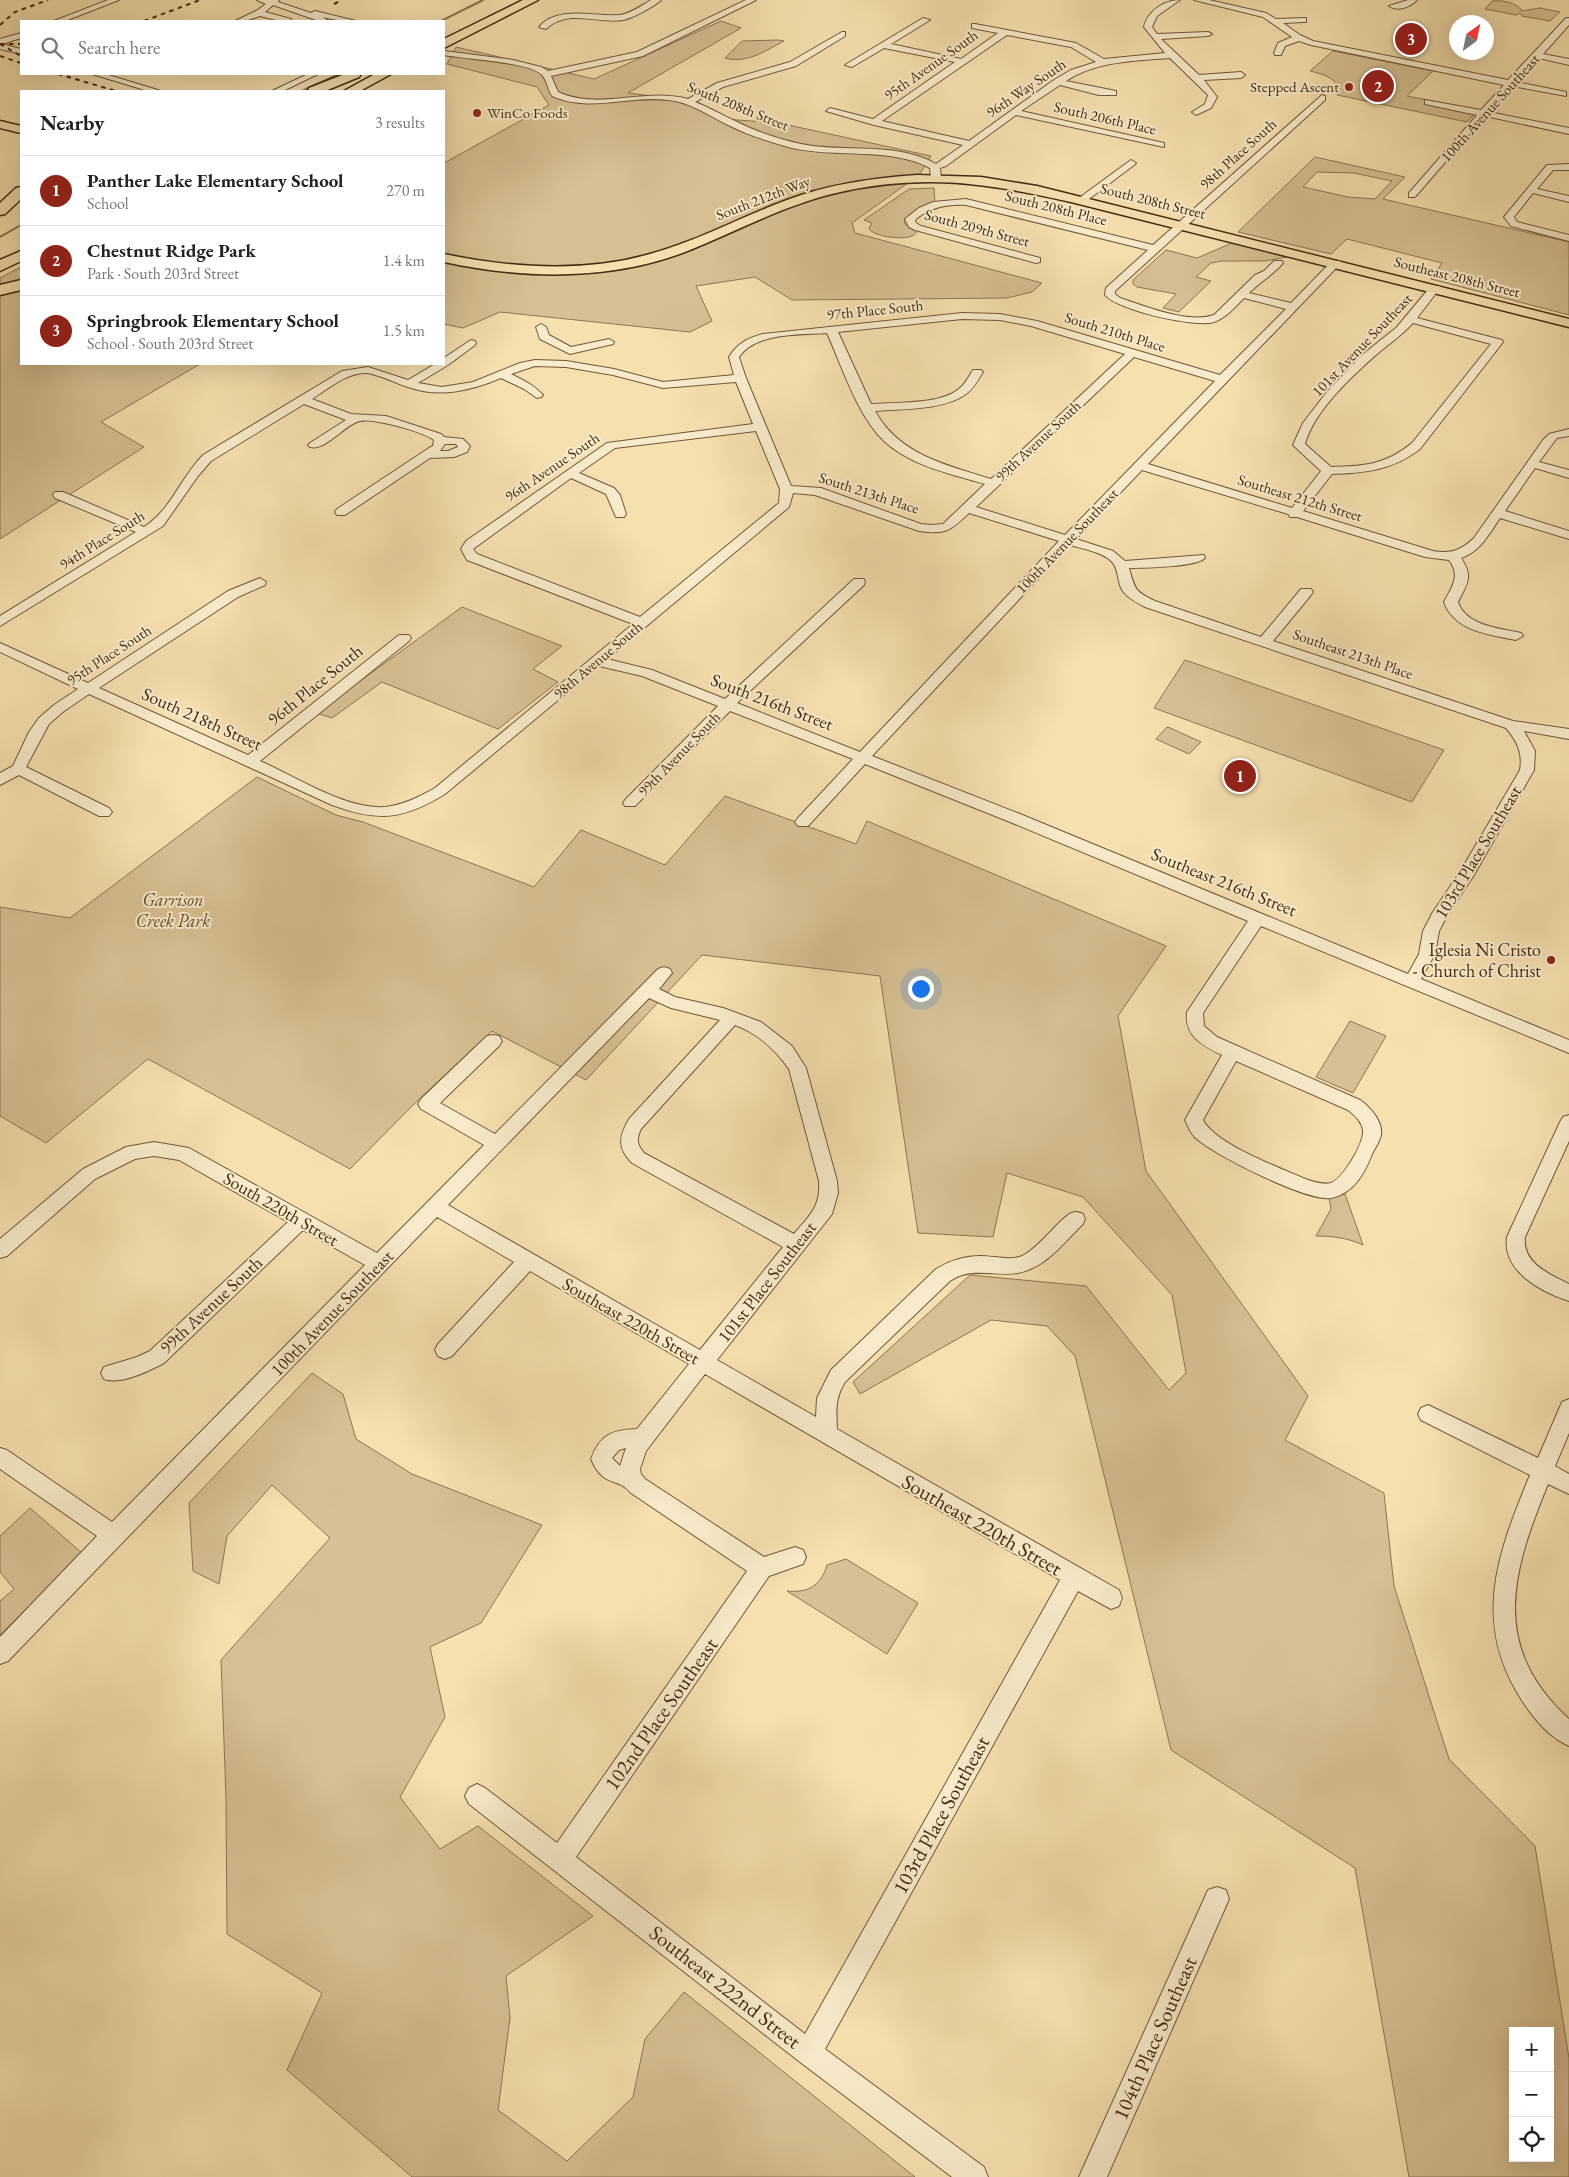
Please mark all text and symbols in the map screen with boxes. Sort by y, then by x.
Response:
north arrow [1449,15,1494,60]
search box [20,20,445,75]
pin: 3 [1395,20,1427,58]
street label: 95th Avenue South [880,25,982,104]
icon: search [38,34,66,62]
text: Search here [78,35,160,60]
street label: 100th Avenue Southeast [1436,49,1543,166]
street label: 96th Way South [982,54,1069,121]
pin: 2 [1362,67,1394,105]
street label: South 208th Street [685,77,792,135]
place label: Stepped Ascent [1250,77,1339,96]
marker: Stepped Ascent [1343,81,1355,93]
street label: South 206th Place [1052,97,1158,139]
place label: WinCo Foods [487,103,568,122]
marker: WinCo Foods [471,107,483,119]
text: Nearby [40,109,104,136]
text: 3 results [375,112,425,133]
street label: 98th Place South [1195,114,1280,193]
text: Panther Lake Elementary School [87,168,343,193]
street label: South 212th Way [713,171,813,224]
street label: South 208th Street [1099,178,1208,223]
text: 1 [52,180,60,201]
text: 270 m [386,180,425,201]
street label: South 208th Place [1003,186,1109,229]
text: School [87,193,129,214]
street label: South 209th Street [923,204,1032,251]
text: Chestnut Ridge Park [87,238,256,263]
text: 2 [52,250,60,271]
text: 1.4 km [383,250,425,271]
street label: Southeast 208th Street [1392,252,1522,301]
text: Park · South 203rd Street [87,263,239,284]
street label: 101st Avenue Southeast [1307,289,1416,400]
street label: 97th Place South [826,295,924,324]
street label: South 210th Place [1062,307,1168,356]
text: Springbrook Elementary School [87,308,339,333]
text: 3 [52,320,60,341]
text: 1.5 km [383,320,425,341]
text: School · South 203rd Street [87,333,253,354]
street label: 99th Avenue South [991,396,1085,485]
street label: 96th Avenue South [501,428,603,505]
street label: South 213th Place [817,467,922,518]
street label: Southeast 212th Street [1236,470,1365,526]
street label: 100th Avenue Southeast [1011,484,1122,597]
street label: 94th Place South [56,506,148,573]
street label: 98th Avenue South [549,617,646,702]
street label: 95th Place South [63,620,155,689]
street label: Southeast 213th Place [1291,624,1416,683]
street label: 96th Place South [262,639,367,730]
street label: South 216th Street [708,668,837,736]
street label: South 218th Street [138,682,266,755]
street label: 99th Avenue South [633,707,724,800]
pin: 1 [1224,757,1256,795]
street label: 103rd Place Southeast [1429,781,1526,922]
street label: Southeast 216th Street [1148,842,1301,921]
park label: Garrison Creek Park [136,888,210,932]
place label: Iglesia Ni Cristo - Church of Christ [1413,938,1541,982]
marker: Iglesia Ni Cristo - Church of Christ [1545,954,1557,966]
your location [908,976,934,1002]
street label: South 220th Street [220,1166,343,1251]
street label: 101st Place Southeast [712,1216,821,1347]
street label: 100th Avenue Southeast [265,1244,398,1381]
street label: 99th Avenue South [154,1251,267,1358]
street label: Southeast 220th Street [558,1272,704,1369]
street label: Southeast 220th Street [897,1468,1068,1582]
street label: 102nd Place Southeast [598,1632,724,1795]
street label: 103rd Place Southeast [886,1731,995,1898]
street label: Southeast 222nd Street [644,1919,807,2054]
street label: 104th Place Southeast [1106,1952,1203,2124]
map controls [1509,2027,1554,2162]
button: + [1509,2027,1554,2072]
button: − [1509,2072,1554,2117]
button: locate [1509,2117,1554,2162]

